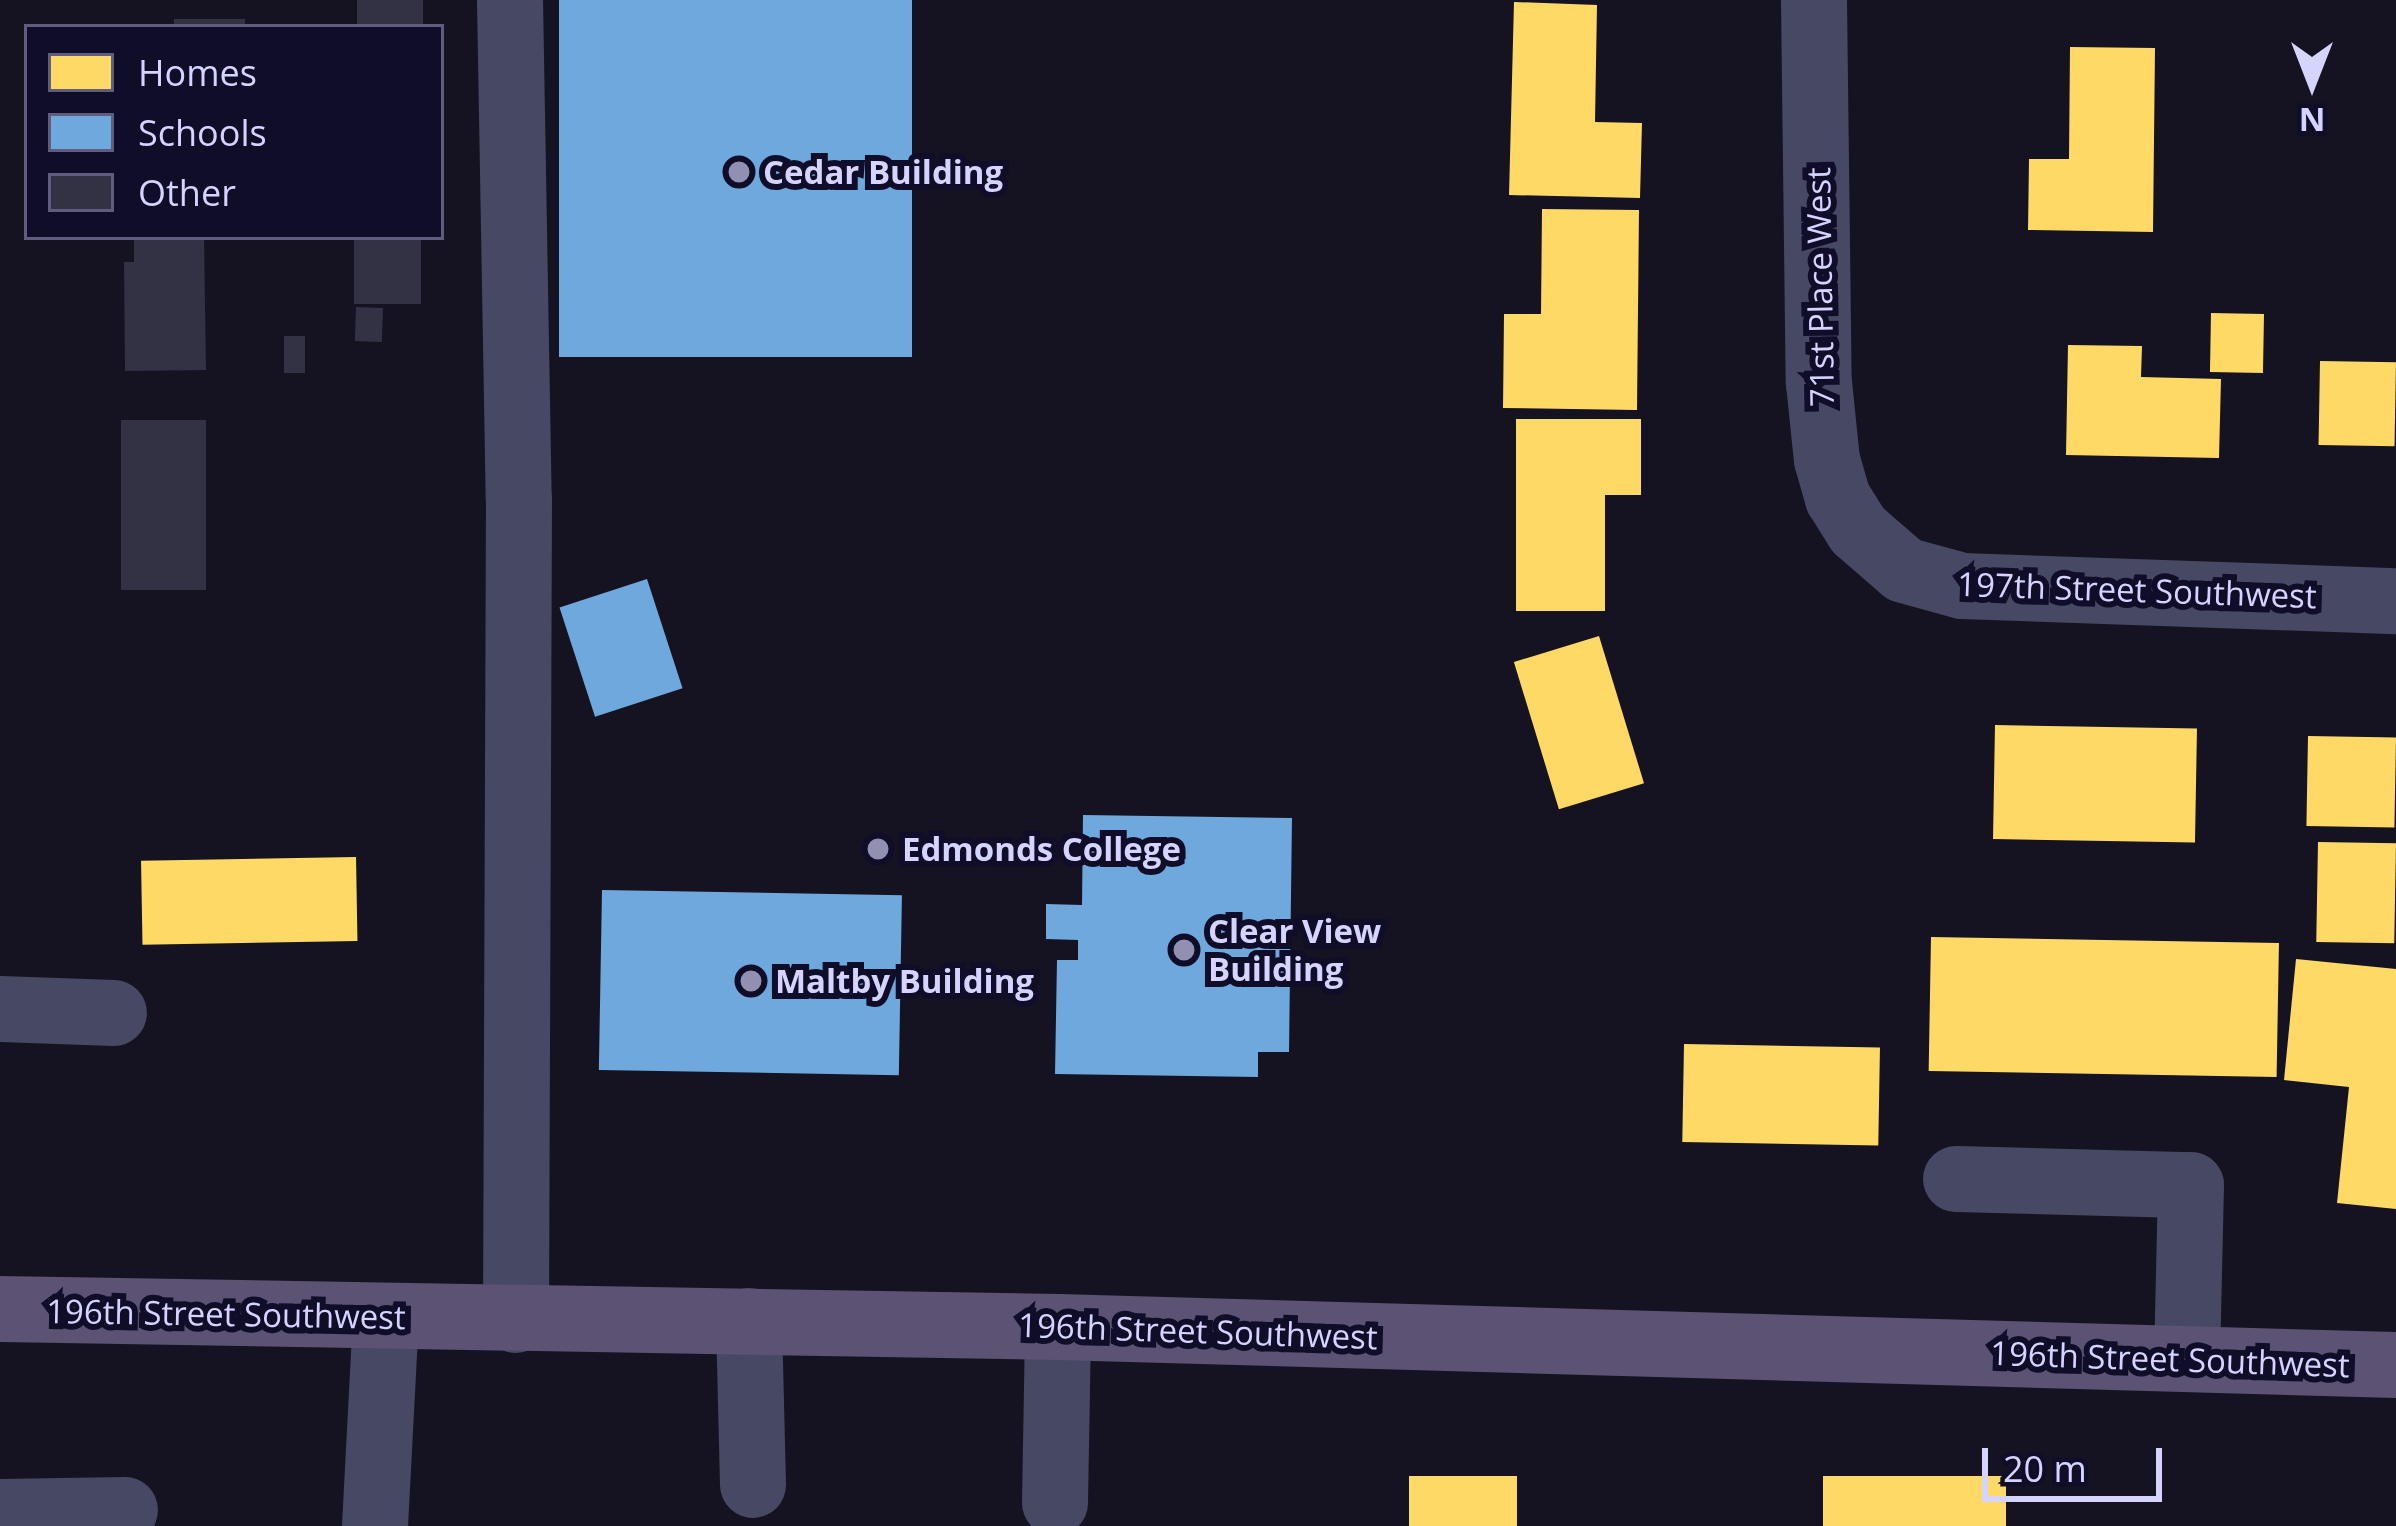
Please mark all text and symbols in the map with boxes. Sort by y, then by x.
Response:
legend [24,24,444,240]
north arrow [2252,24,2372,144]
text: Homes [138,48,257,97]
text: N [2299,98,2325,143]
text: Schools [138,108,267,157]
place label: Cedar Building [763,152,1003,192]
marker: Cedar Building [726,159,752,185]
street label: 71st Place West [1798,167,1842,407]
text: Other [138,168,236,217]
street label: 197th Street Southwest [1957,564,2317,616]
place label: Edmonds College [902,829,1181,869]
marker: Edmonds College [865,836,891,862]
place label: Clear View Building [1208,911,1381,989]
marker: Clear View Building [1171,937,1197,963]
place label: Maltby Building [775,961,1034,1001]
marker: Maltby Building [738,968,764,994]
street label: 196th Street Southwest [46,1291,406,1337]
street label: 196th Street Southwest [1018,1305,1378,1357]
street label: 196th Street Southwest [1990,1333,2350,1385]
scale bar [1988,1424,2168,1498]
text: 20 m [2003,1444,2087,1493]

